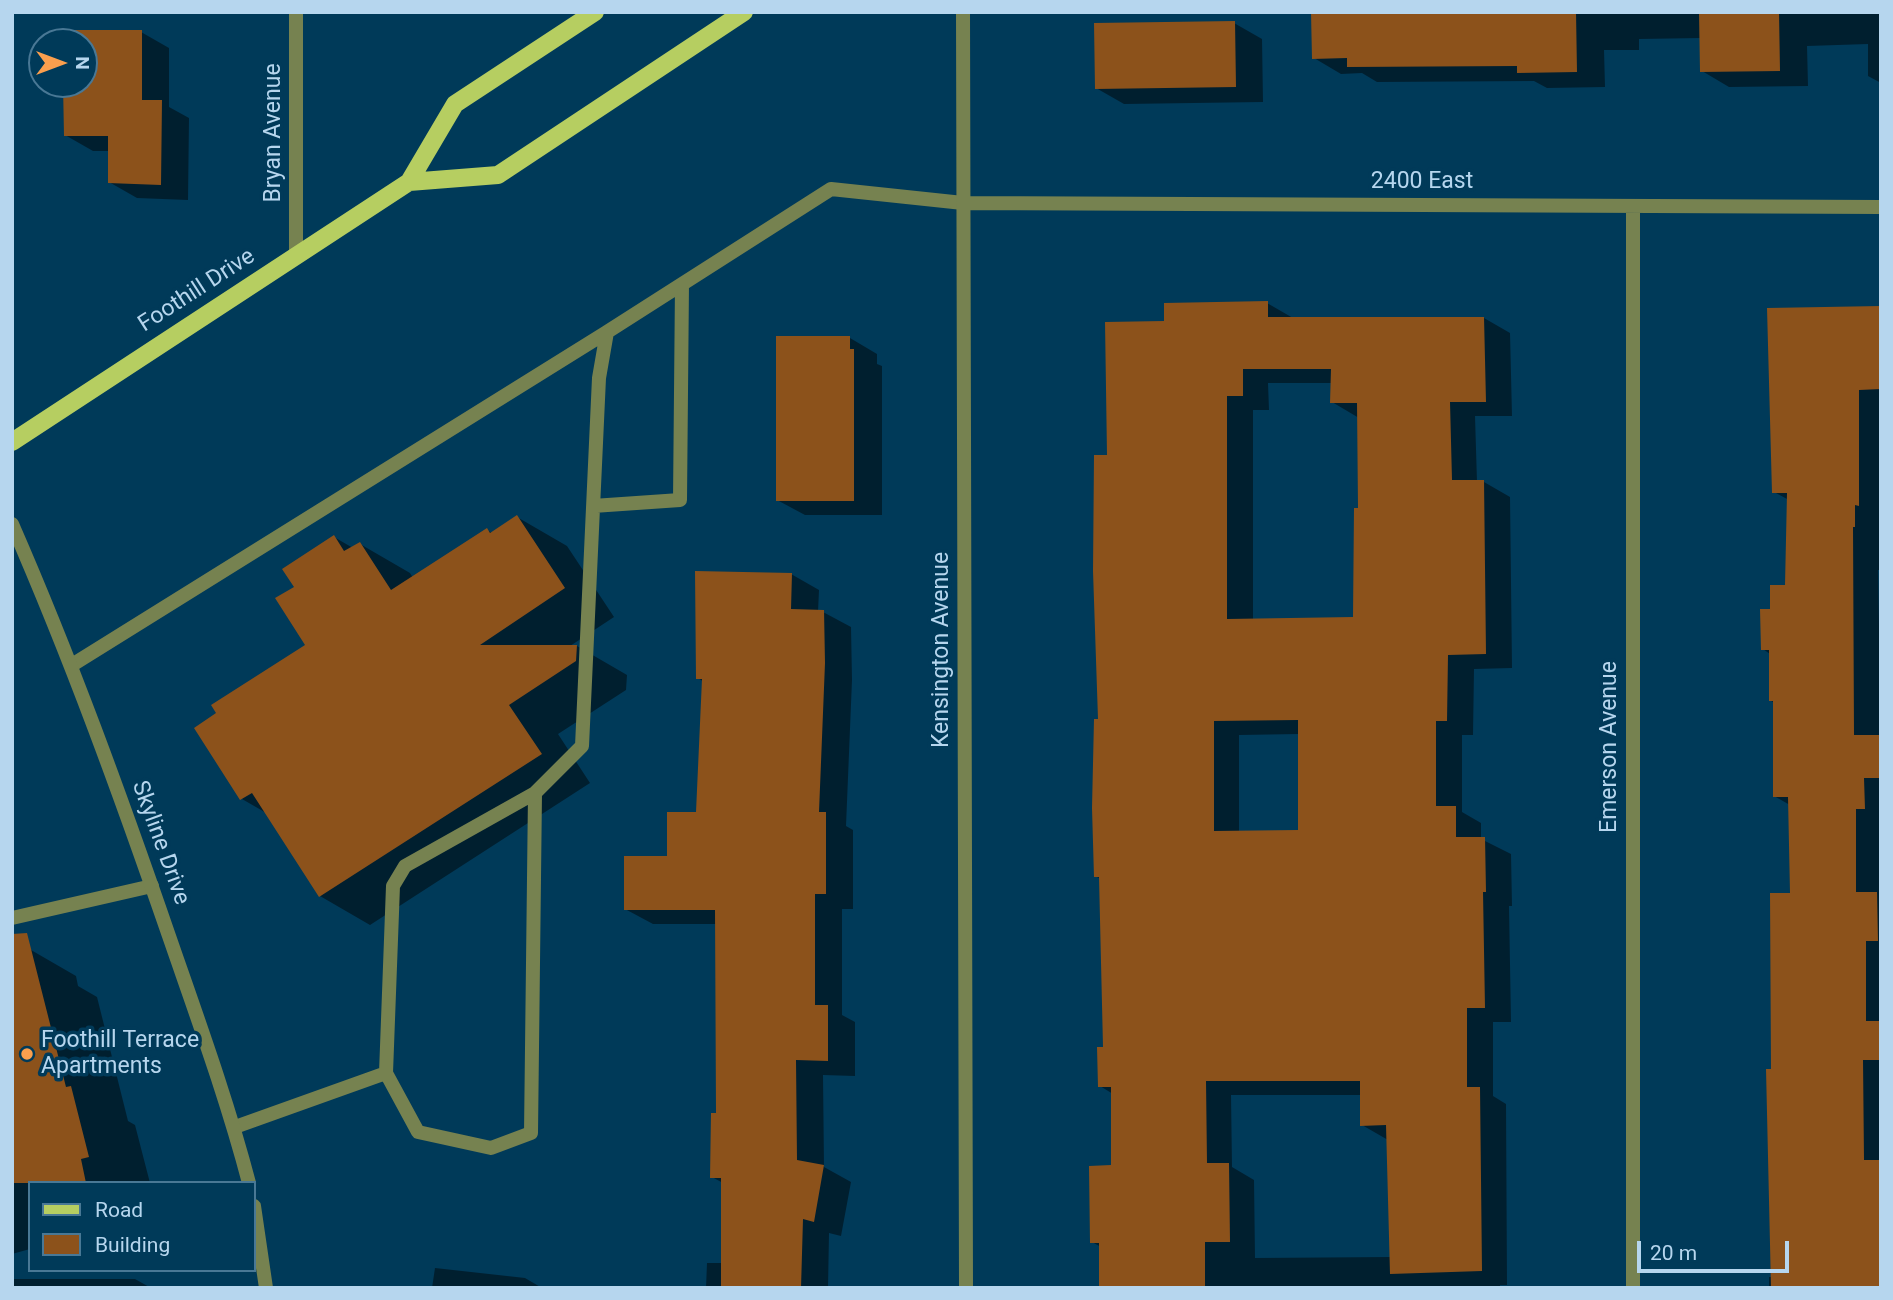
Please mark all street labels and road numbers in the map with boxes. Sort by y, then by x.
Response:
street label: Bryan Avenue [260,63,288,203]
street label: 2400 East [1371,168,1473,196]
street label: Foothill Drive [134,243,260,339]
street label: Kensington Avenue [928,552,956,748]
street label: Emerson Avenue [1596,661,1624,833]
street label: Skyline Drive [125,777,195,909]

